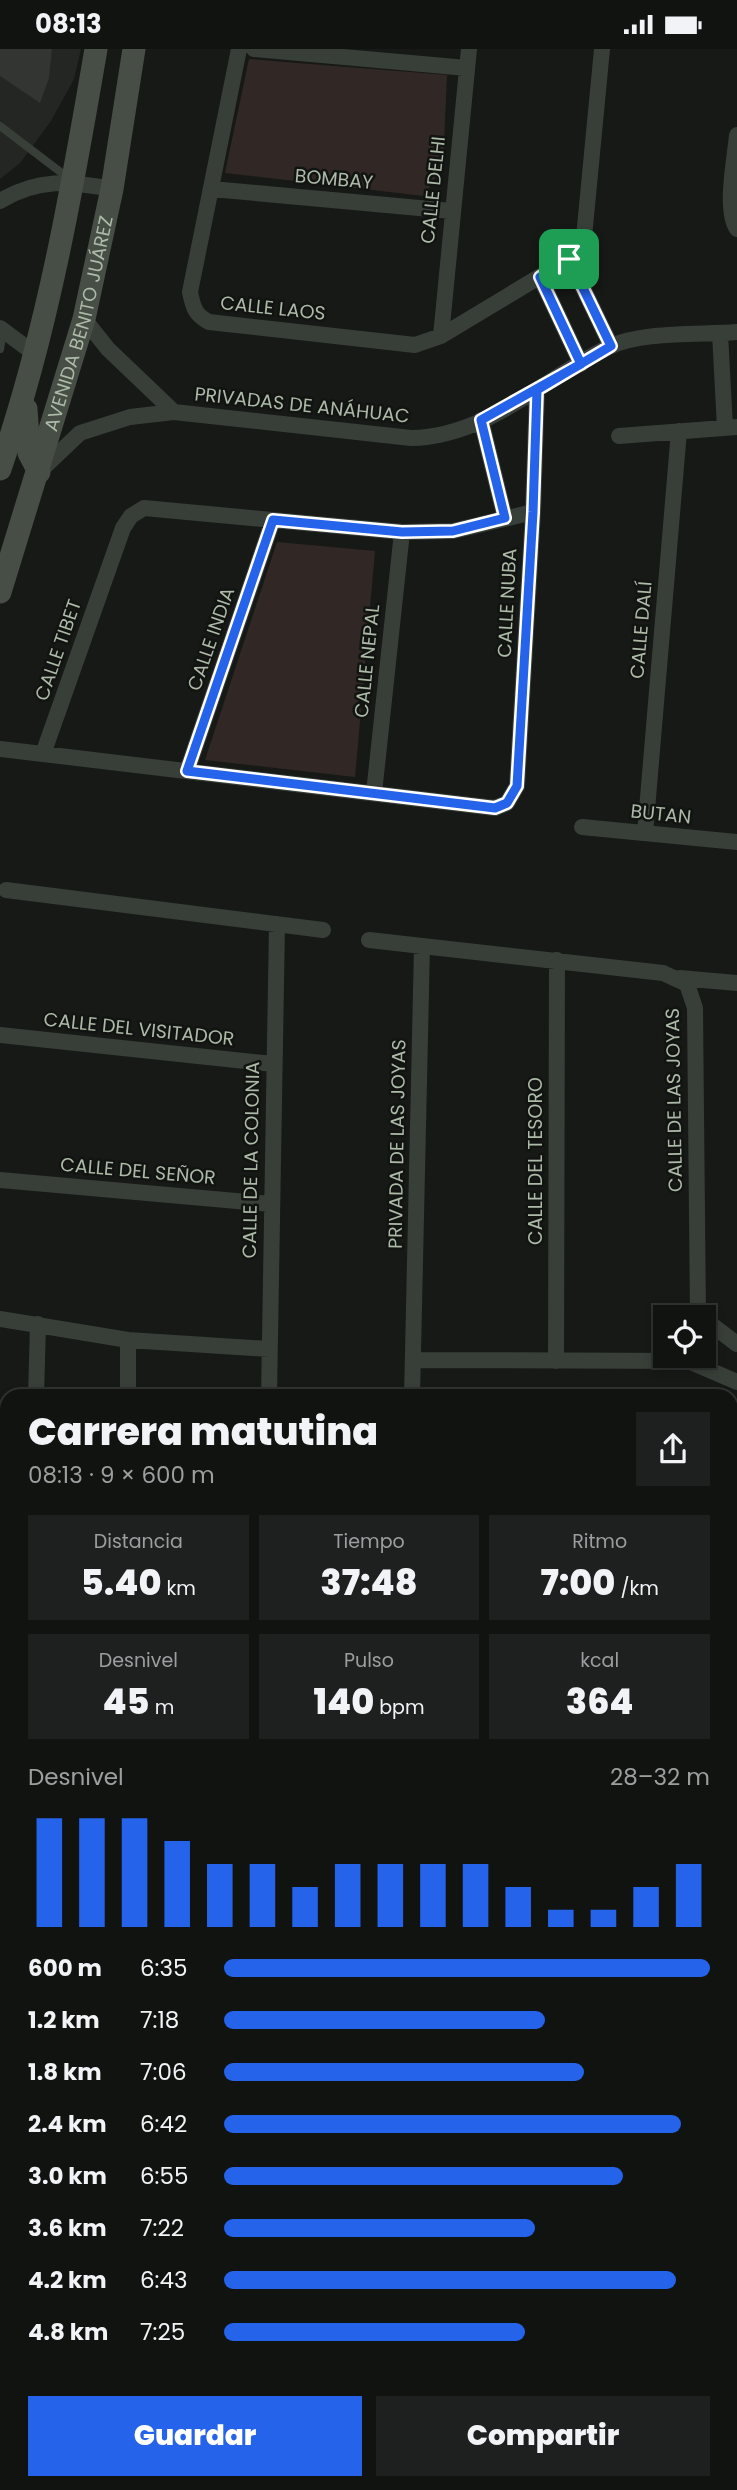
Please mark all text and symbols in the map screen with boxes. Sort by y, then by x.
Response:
text: 08:13 [35,6,102,42]
street label: CALLE DELHI [414,135,452,245]
street label: BOMBAY [294,162,374,196]
street label: AVENIDA BENITO JUÁREZ [37,213,119,434]
pin [539,229,599,289]
icon: arrive [550,240,588,278]
street label: CALLE LAOS [219,289,327,327]
street label: PRIVADAS DE ANÁHUAC [193,380,411,430]
street label: CALLE NUBA [491,548,523,658]
street label: CALLE DALÍ [623,580,659,680]
street label: CALLE INDIA [181,584,241,694]
street label: CALLE TIBET [28,596,88,704]
street label: CALLE NEPAL [348,603,386,719]
street label: BUTAN [629,797,693,831]
street label: CALLE DEL VISITADOR [42,1006,236,1052]
street label: CALLE DE LAS JOYAS [659,1008,689,1192]
street label: PRIVADA DE LAS JOYAS [382,1039,412,1249]
street label: CALLE DE LA COLONIA [236,1061,266,1259]
street label: CALLE DEL TESORO [522,1077,549,1245]
street label: CALLE DEL SEÑOR [59,1151,217,1191]
map controls [653,1305,716,1368]
button: locate [653,1305,716,1368]
text: Carrera matutina [28,1405,378,1458]
button: share [636,1412,710,1486]
text: 08:13 · 9 × 600 m [28,1459,215,1491]
text: Distancia [94,1528,183,1555]
text: Tiempo [333,1528,405,1555]
text: Ritmo [572,1528,627,1555]
text: 5.40 [81,1558,161,1607]
text: 37:48 [320,1558,418,1607]
text: 7:00 [540,1558,615,1607]
text: km [161,1575,196,1602]
text: /km [615,1575,659,1602]
text: Desnivel [99,1647,178,1674]
text: Pulso [344,1647,394,1674]
text: kcal [580,1647,619,1674]
text: 45 [102,1677,150,1726]
text: 140 [313,1677,374,1726]
text: 364 [566,1677,634,1726]
text: m [150,1694,174,1721]
text: bpm [374,1694,425,1721]
text: Desnivel [28,1761,124,1793]
text: 28–32 m [610,1761,710,1793]
text: 600 m [28,1952,102,1984]
text: 6:35 [140,1952,188,1984]
text: 1.2 km [28,2004,100,2036]
text: 7:18 [140,2004,179,2036]
text: 1.8 km [28,2056,102,2088]
text: 7:06 [140,2056,187,2088]
text: 2.4 km [28,2108,107,2140]
text: 6:42 [140,2108,187,2140]
text: 3.0 km [28,2160,107,2192]
text: 6:55 [140,2160,188,2192]
text: 3.6 km [28,2212,107,2244]
text: 7:22 [140,2212,184,2244]
text: 4.2 km [28,2264,107,2296]
text: 6:43 [140,2264,188,2296]
text: 4.8 km [28,2316,108,2348]
text: 7:25 [140,2316,185,2348]
button: Guardar [28,2396,362,2476]
button: Compartir [376,2396,710,2476]

